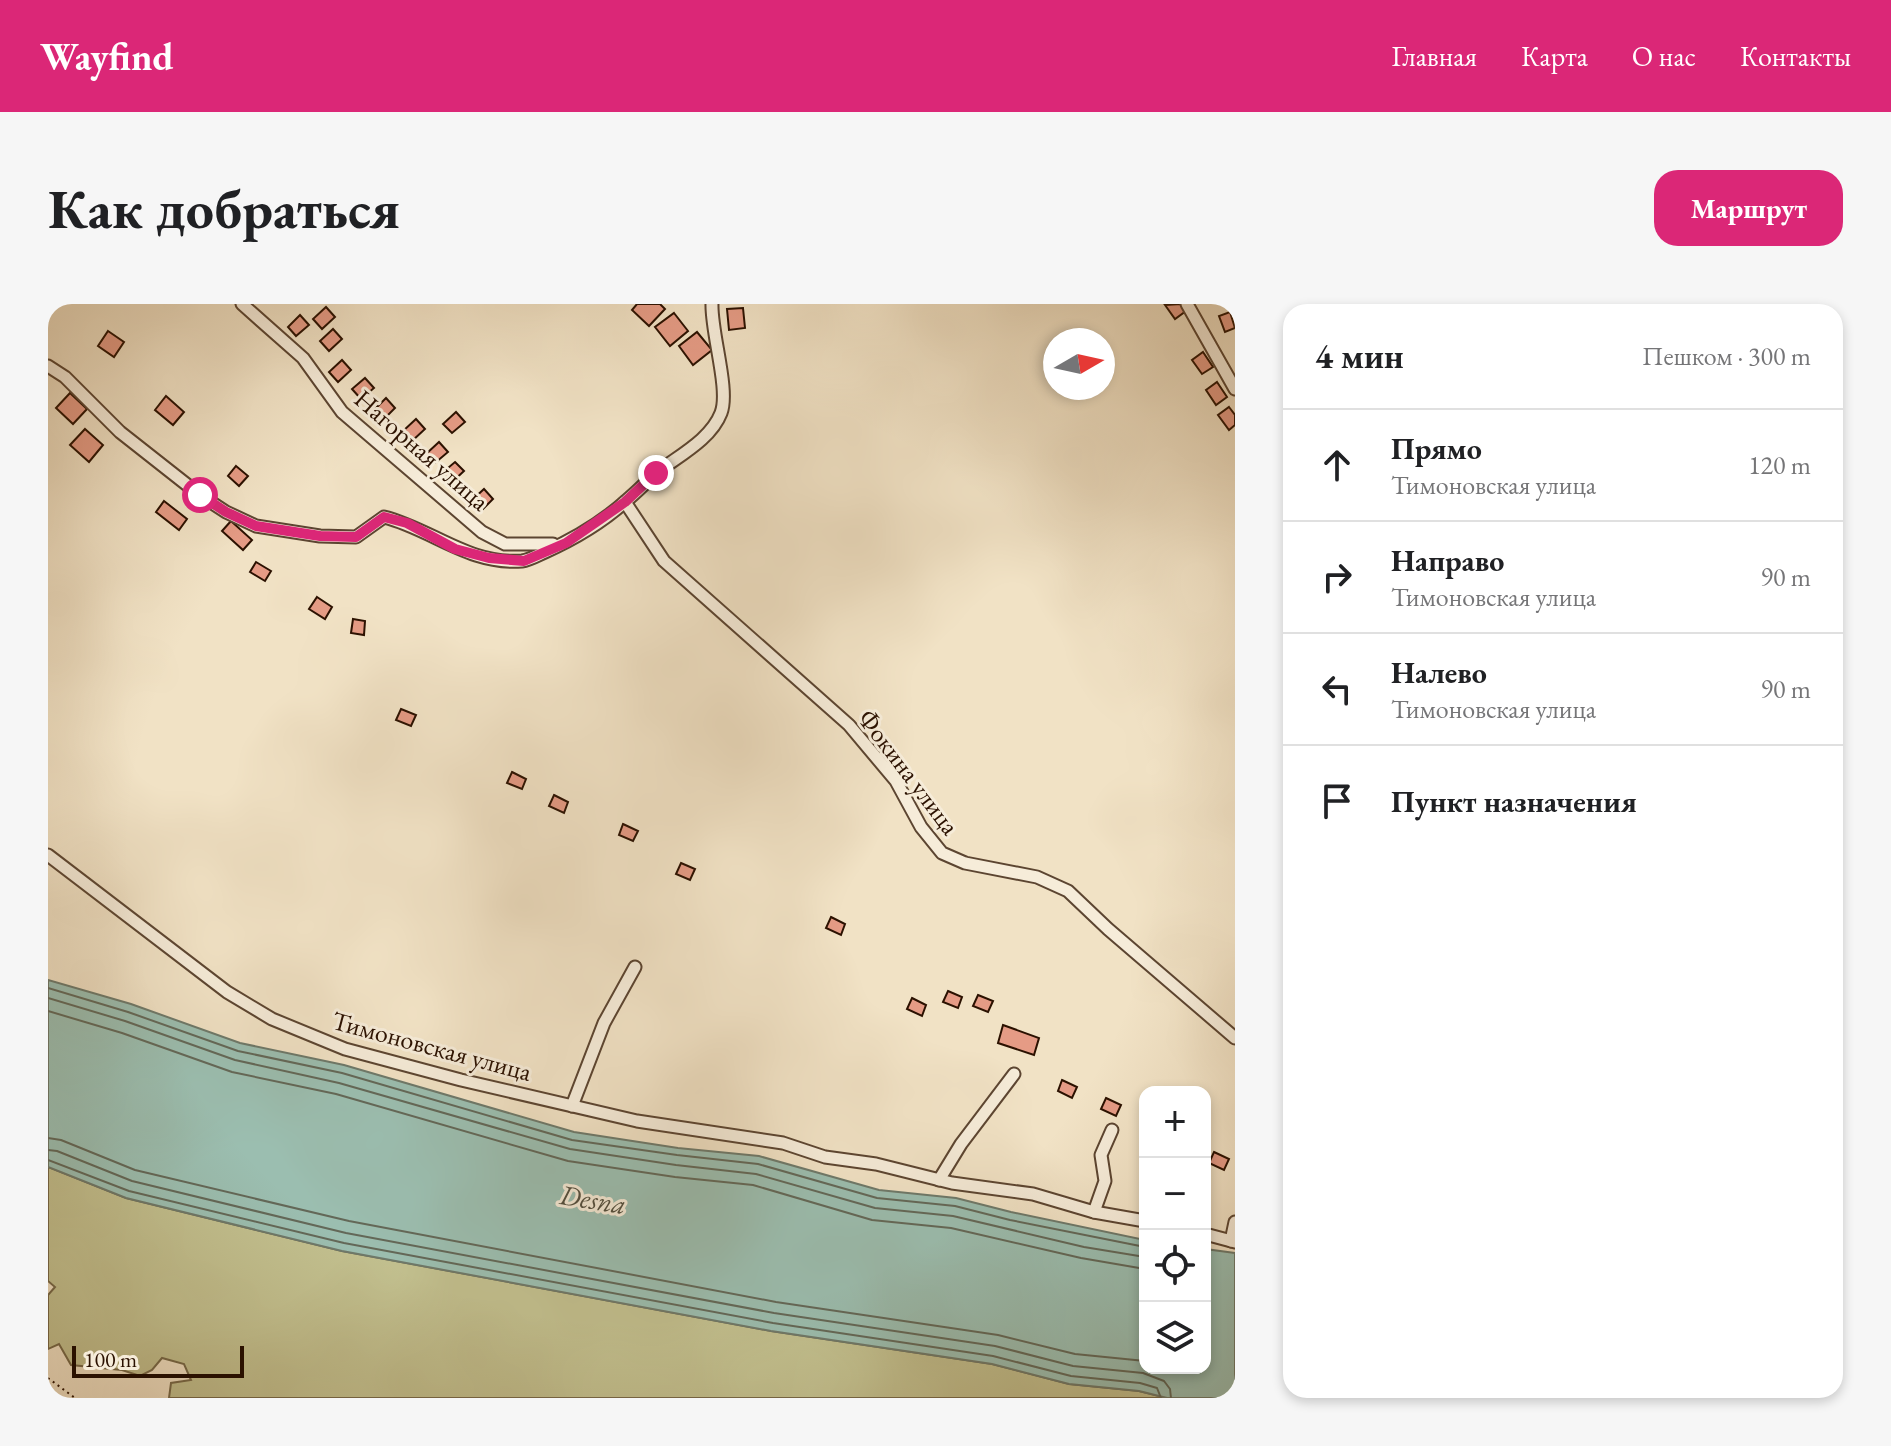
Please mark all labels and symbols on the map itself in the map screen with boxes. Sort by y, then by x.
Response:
north arrow [1043,328,1115,400]
street label: Нагорная улица [347,382,497,518]
route end [638,455,674,491]
route start [182,477,218,513]
street label: Фокина улица [851,702,968,842]
street label: Тимоновская улица [328,1003,536,1089]
water label: Desna [556,1176,629,1222]
scale bar [72,1342,244,1378]

